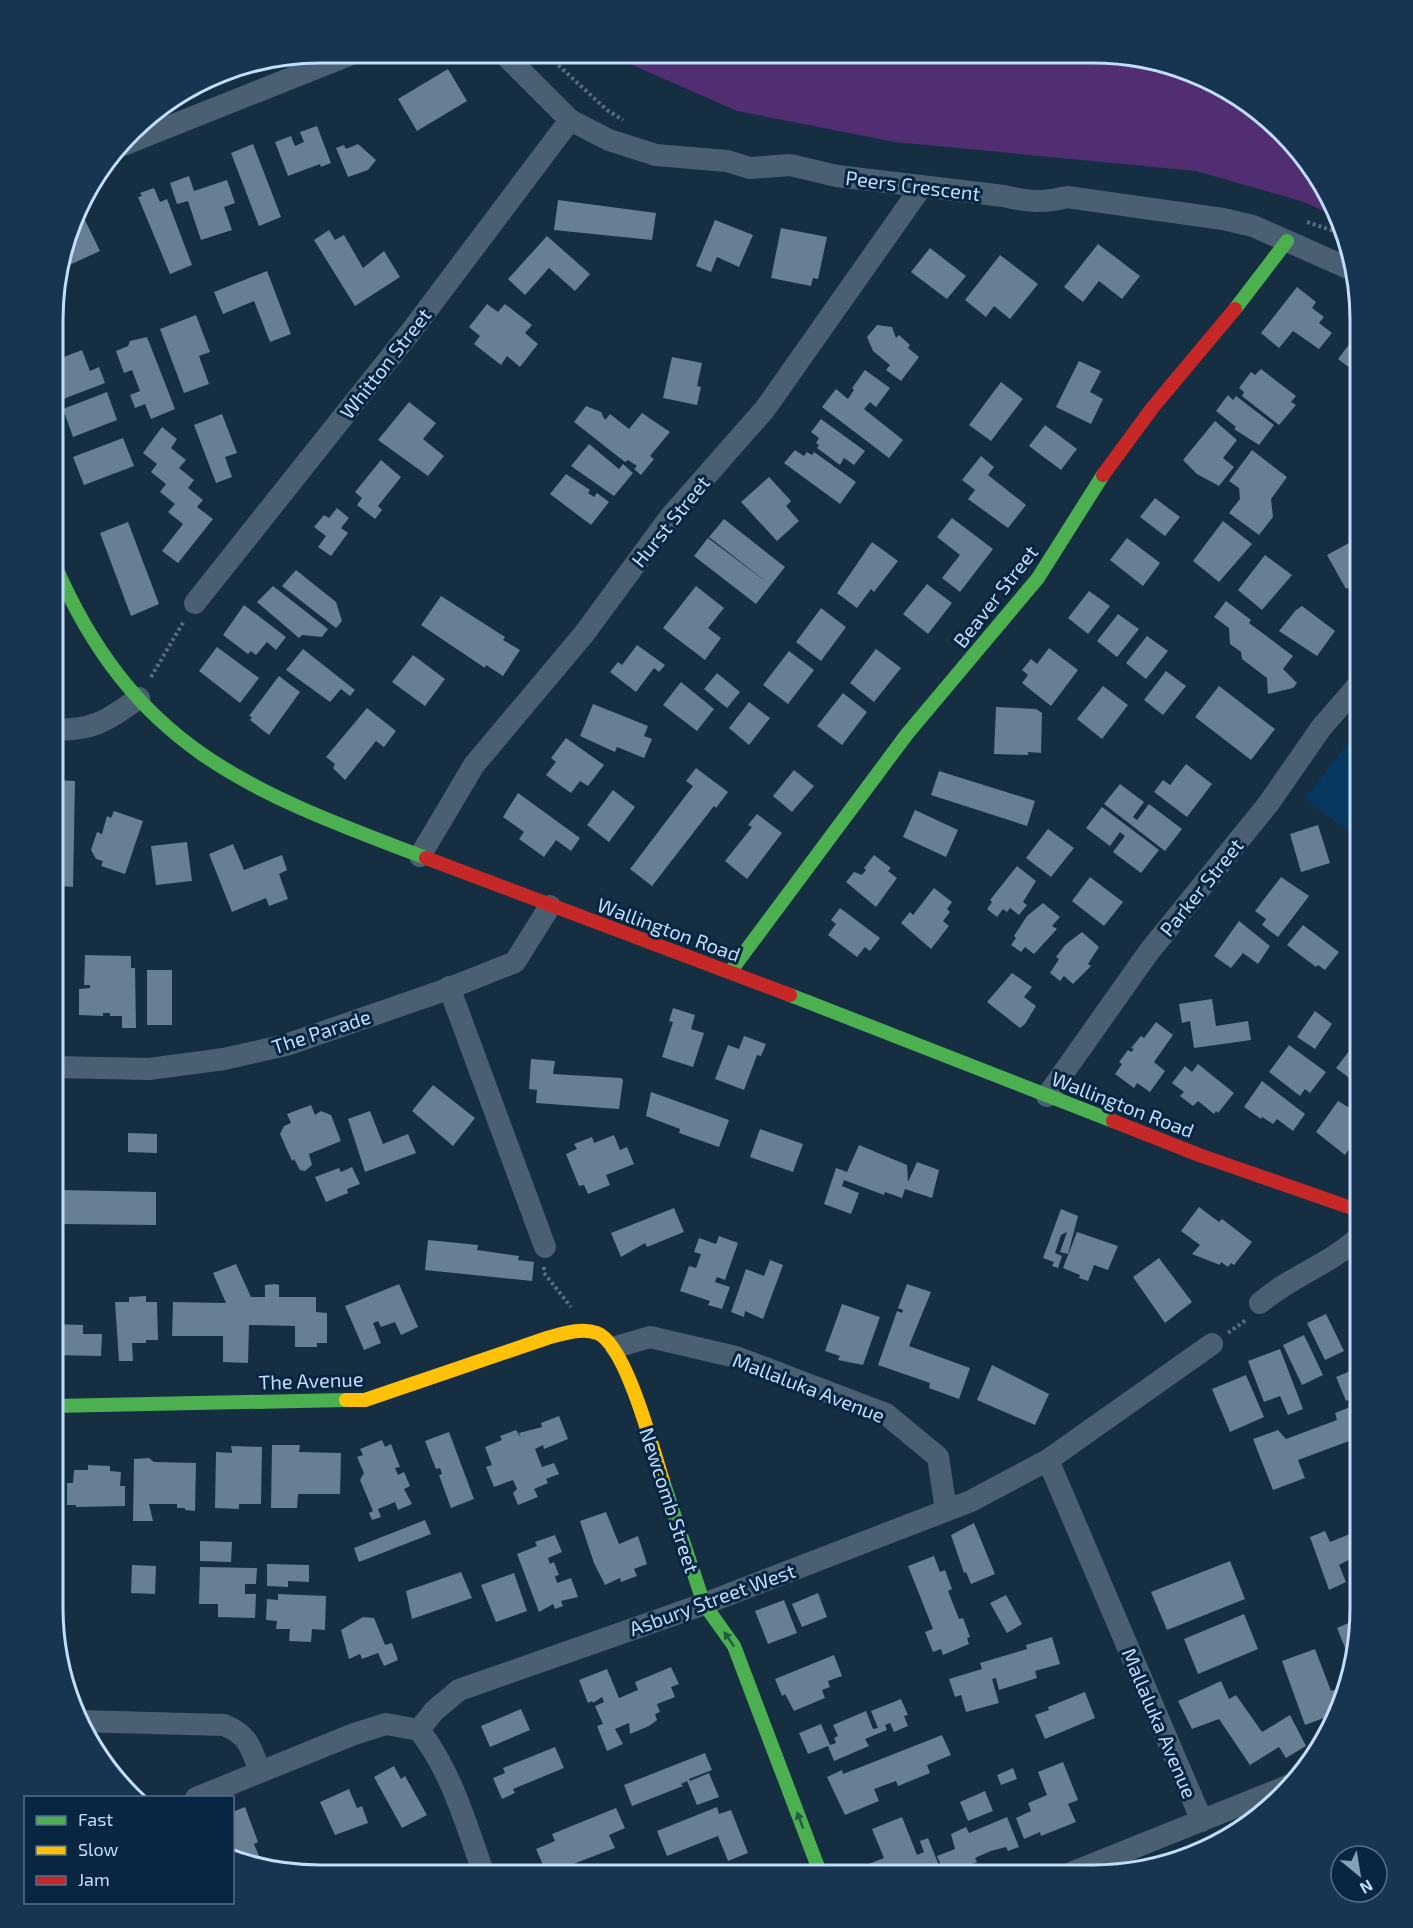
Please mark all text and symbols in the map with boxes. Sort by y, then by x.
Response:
street label: Peers Crescent [844,165,982,205]
street label: Whitton Street [334,303,436,423]
street label: Hurst Street [626,470,714,572]
street label: Beaver Street [948,540,1043,652]
street label: Parker Street [1154,833,1248,941]
street label: Wallington Road [594,892,744,966]
street label: The Parade [269,1004,373,1058]
street label: Wallington Road [1048,1066,1198,1142]
street label: Mallaluka Avenue [730,1347,888,1427]
street label: The Avenue [258,1366,364,1394]
street label: Newcomb Street [635,1424,705,1576]
street label: Asbury Street West [626,1558,799,1640]
one-way arrow [723,1631,735,1647]
street label: Mallaluka Avenue [1118,1644,1202,1802]
legend [24,1796,234,1904]
text: Fast [78,1808,113,1830]
one-way arrow [795,1811,804,1829]
text: Slow [78,1838,119,1860]
north arrow [1329,1844,1389,1904]
text: Jam [78,1868,110,1890]
text: N [1357,1876,1377,1899]

